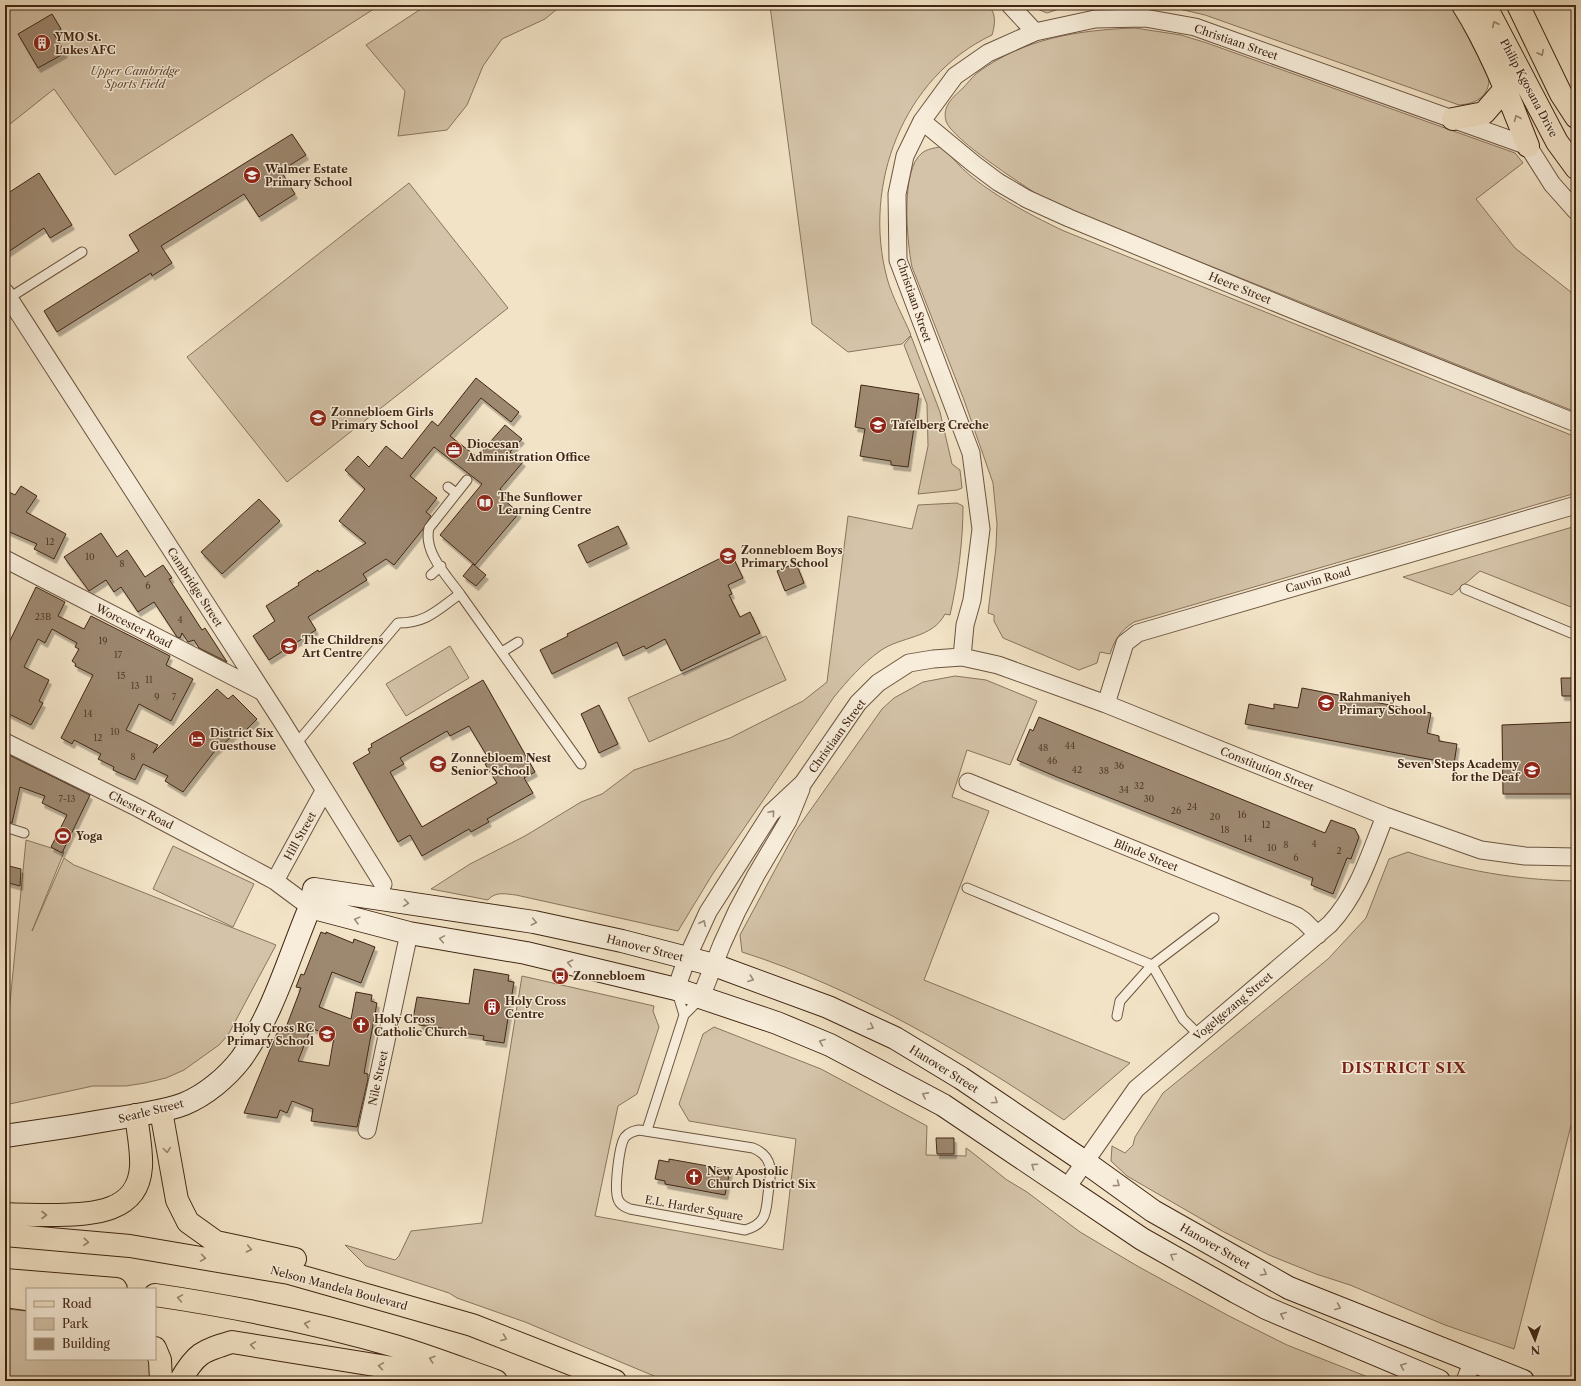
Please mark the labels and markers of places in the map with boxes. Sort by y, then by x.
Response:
place label: YMO St. Lukes AFC [54,30,116,57]
building icon: YMO St. Lukes AFC [32,33,52,53]
place label: Walmer Estate Primary School [264,162,352,189]
school or university icon: Walmer Estate Primary School [242,165,262,185]
place label: Zonnebloem Girls Primary School [331,405,434,432]
school or university icon: Zonnebloem Girls Primary School [308,408,328,428]
school or university icon: Tafelberg Creche [868,415,888,435]
place label: Tafelberg Creche [891,418,989,432]
place label: Diocesan Administration Office [466,437,591,464]
office icon: Diocesan Administration Office [444,440,464,460]
place label: The Sunflower Learning Centre [498,490,592,517]
library icon: The Sunflower Learning Centre [475,493,495,513]
place label: Zonnebloem Boys Primary School [741,543,843,570]
school or university icon: Zonnebloem Boys Primary School [718,546,738,566]
place label: The Childrens Art Centre [301,633,383,660]
school or university icon: The Childrens Art Centre [279,636,299,656]
place label: Rahmaniyeh Primary School [1339,690,1426,717]
school or university icon: Rahmaniyeh Primary School [1316,693,1336,713]
place label: District Six Guesthouse [210,726,277,753]
hotel icon: District Six Guesthouse [187,729,207,749]
place label: Zonnebloem Nest Senior School [451,751,552,778]
school or university icon: Zonnebloem Nest Senior School [428,754,448,774]
place label: Seven Steps Academy for the Deaf [1397,757,1520,784]
school or university icon: Seven Steps Academy for the Deaf [1522,760,1542,780]
sports icon: Yoga [53,826,73,846]
place label: Yoga [75,829,103,843]
bus stop icon: Zonnebloem [550,966,570,986]
place label: Zonnebloem [573,969,645,983]
place label: Holy Cross Centre [505,994,566,1021]
building icon: Holy Cross Centre [482,997,502,1017]
place label: Holy Cross Catholic Church [374,1012,468,1039]
church icon: Holy Cross Catholic Church [351,1015,371,1035]
place label: Holy Cross RC Primary School [227,1021,314,1048]
school or university icon: Holy Cross RC Primary School [317,1024,337,1044]
place label: New Apostolic Church District Six [707,1164,817,1191]
church icon: New Apostolic Church District Six [684,1167,704,1187]

